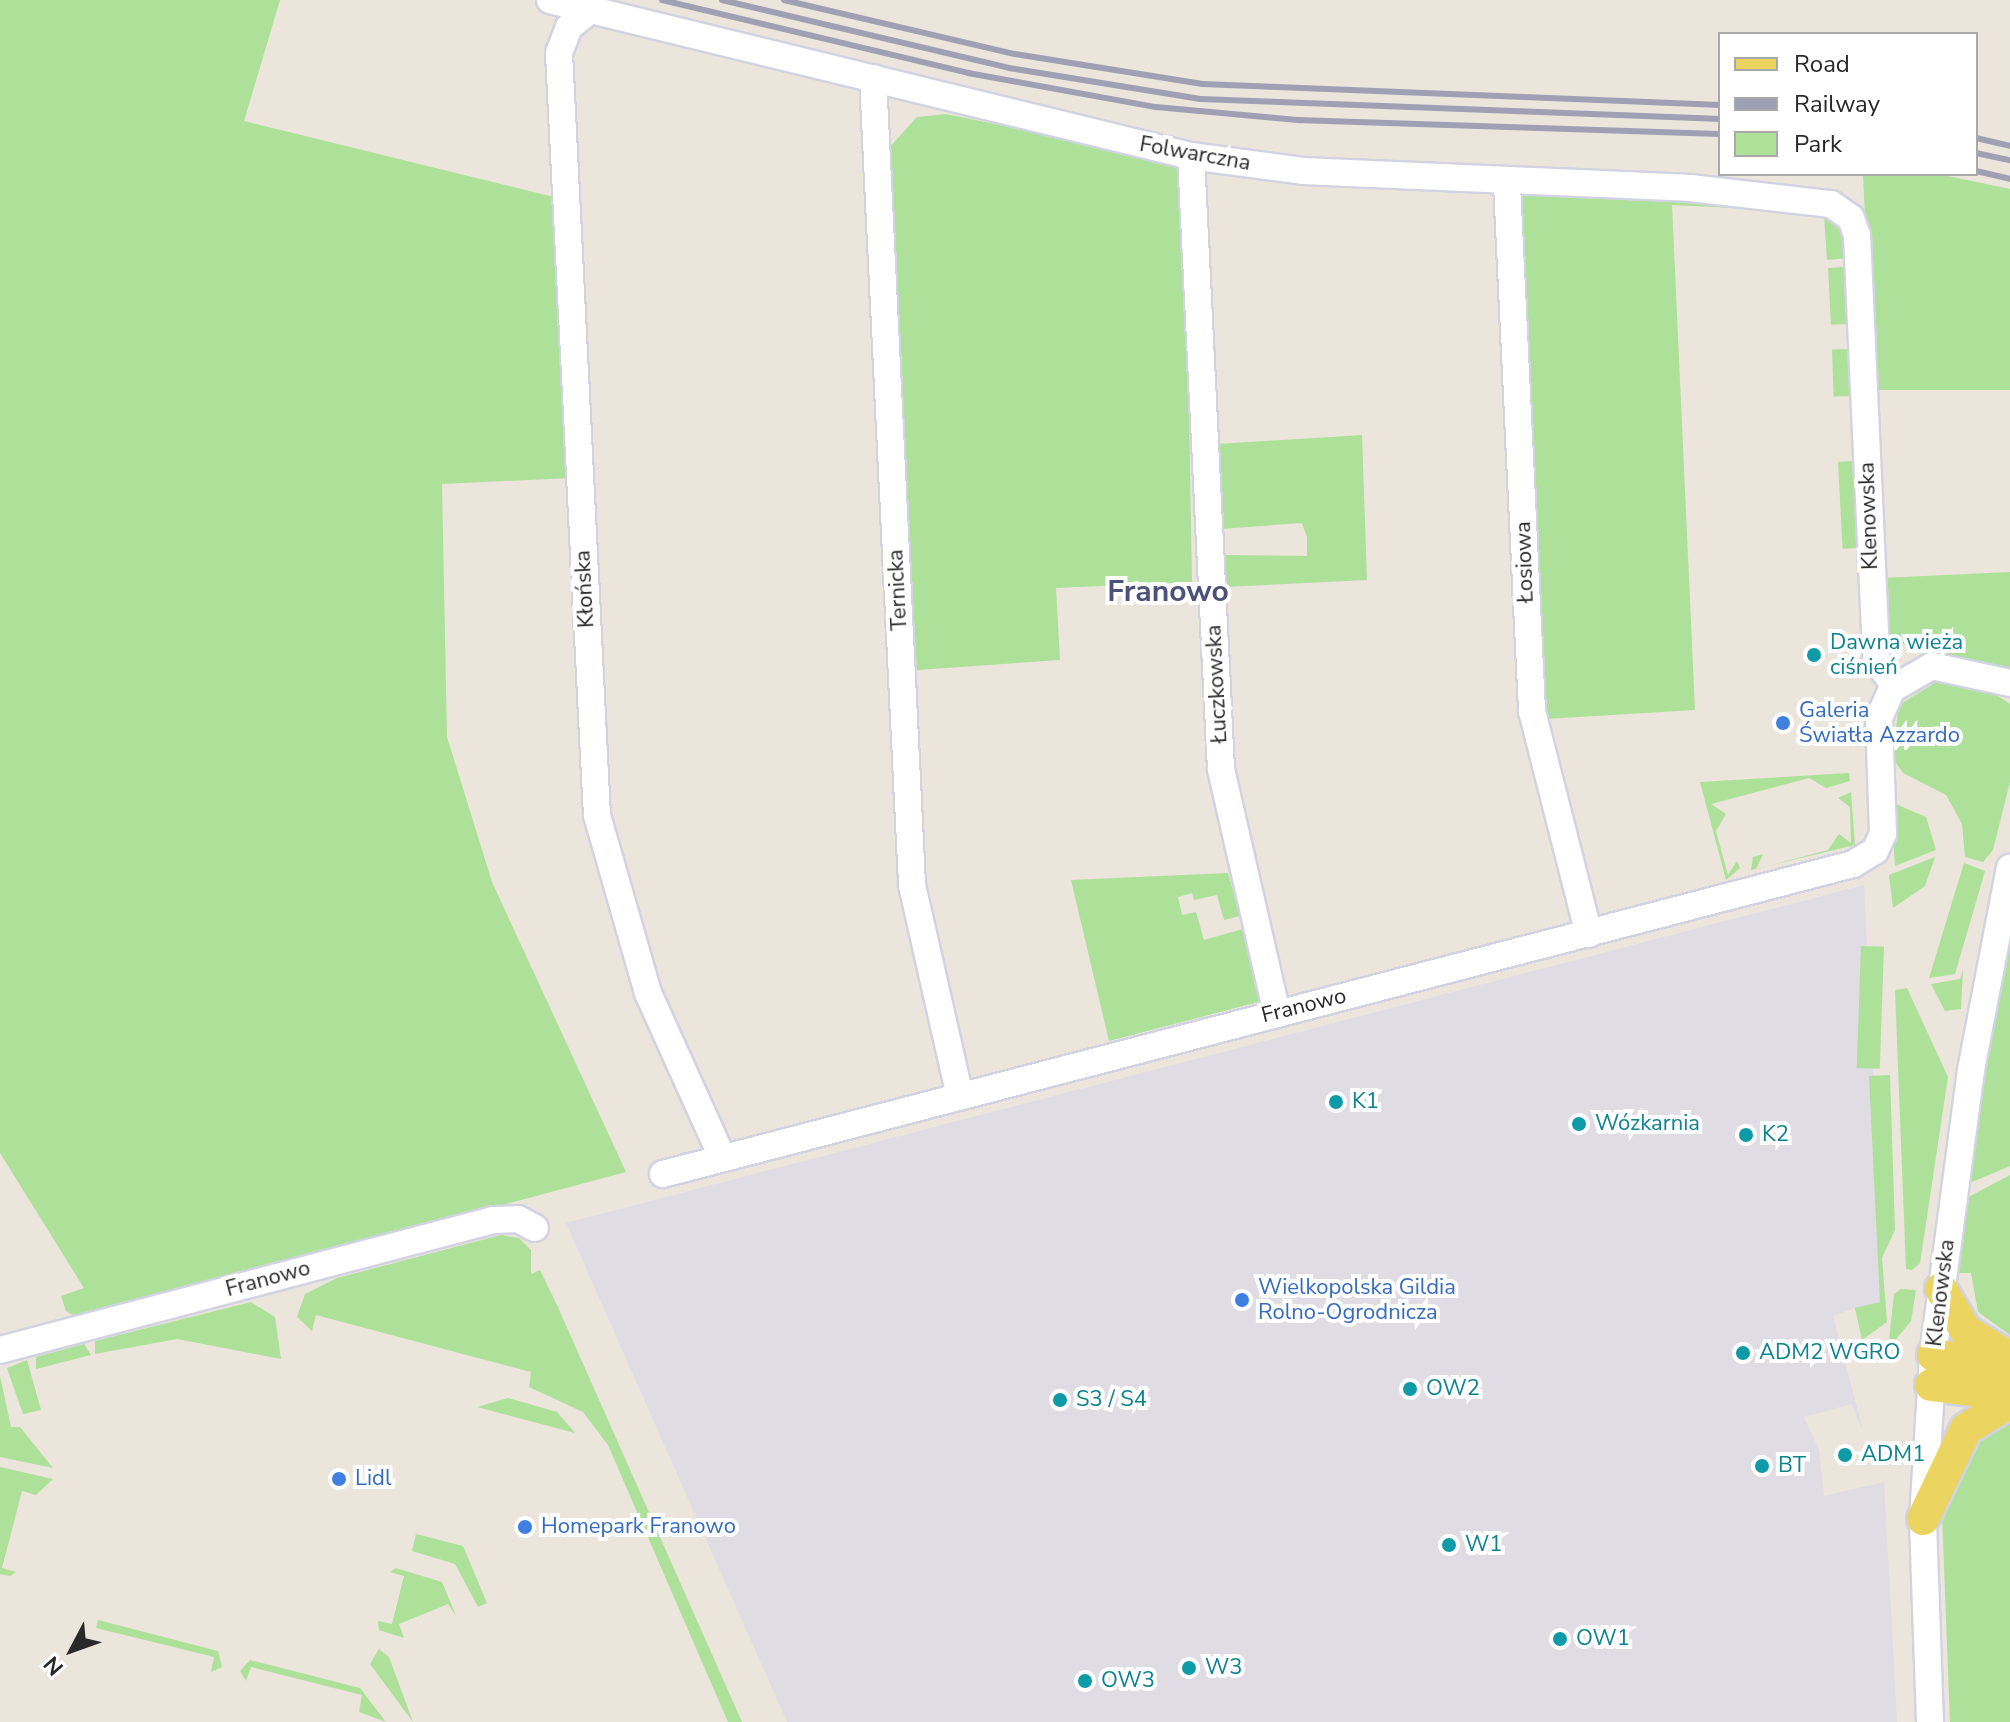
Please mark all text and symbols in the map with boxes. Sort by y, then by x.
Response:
legend [1718,32,1978,176]
text: Road [1794,48,1850,80]
text: Railway [1794,88,1880,120]
text: Park [1794,128,1842,160]
street label: Folwarczna [1137,131,1253,177]
street label: Klenowska [1854,462,1884,570]
street label: Łosiowa [1510,521,1540,603]
street label: Kłońska [570,549,600,629]
street label: Ternicka [883,549,913,631]
district label: Franowo [1107,574,1229,610]
street label: Łuczkowska [1201,624,1233,744]
place label: Dawna wieża ciśnień [1830,629,1963,680]
marker: Dawna wieża ciśnień [1805,646,1823,664]
place label: Galeria Światła Azzardo [1799,697,1960,748]
marker: Galeria Światła Azzardo [1774,714,1792,732]
street label: Franowo [1259,983,1349,1029]
place label: K1 [1352,1089,1379,1115]
marker: K1 [1327,1093,1345,1111]
place label: Wózkarnia [1595,1111,1700,1137]
marker: Wózkarnia [1570,1115,1588,1133]
place label: K2 [1762,1122,1789,1148]
marker: K2 [1737,1126,1755,1144]
street label: Klenowska [1921,1238,1961,1348]
street label: Franowo [223,1255,313,1303]
place label: Wielkopolska Gildia Rolno-Ogrodnicza [1258,1274,1456,1326]
marker: Wielkopolska Gildia Rolno-Ogrodnicza [1233,1291,1251,1309]
place label: ADM2 WGRO [1759,1340,1900,1366]
marker: ADM2 WGRO [1734,1344,1752,1362]
place label: OW2 [1426,1376,1480,1402]
marker: OW2 [1401,1380,1419,1398]
place label: S3 / S4 [1076,1387,1147,1413]
marker: S3 / S4 [1051,1391,1069,1409]
place label: ADM1 [1861,1442,1925,1468]
marker: ADM1 [1836,1446,1854,1464]
place label: BT [1778,1453,1806,1479]
marker: BT [1753,1457,1771,1475]
place label: Lidl [355,1466,391,1492]
marker: Lidl [330,1470,348,1488]
place label: Homepark Franowo [541,1514,736,1540]
marker: Homepark Franowo [516,1518,534,1536]
place label: W1 [1465,1532,1502,1558]
marker: W1 [1440,1536,1458,1554]
north arrow [32,1610,112,1690]
place label: OW1 [1576,1626,1630,1652]
marker: OW1 [1551,1630,1569,1648]
text: N [37,1650,71,1682]
place label: W3 [1205,1655,1242,1681]
marker: W3 [1180,1659,1198,1677]
place label: OW3 [1101,1668,1155,1694]
marker: OW3 [1076,1672,1094,1690]

